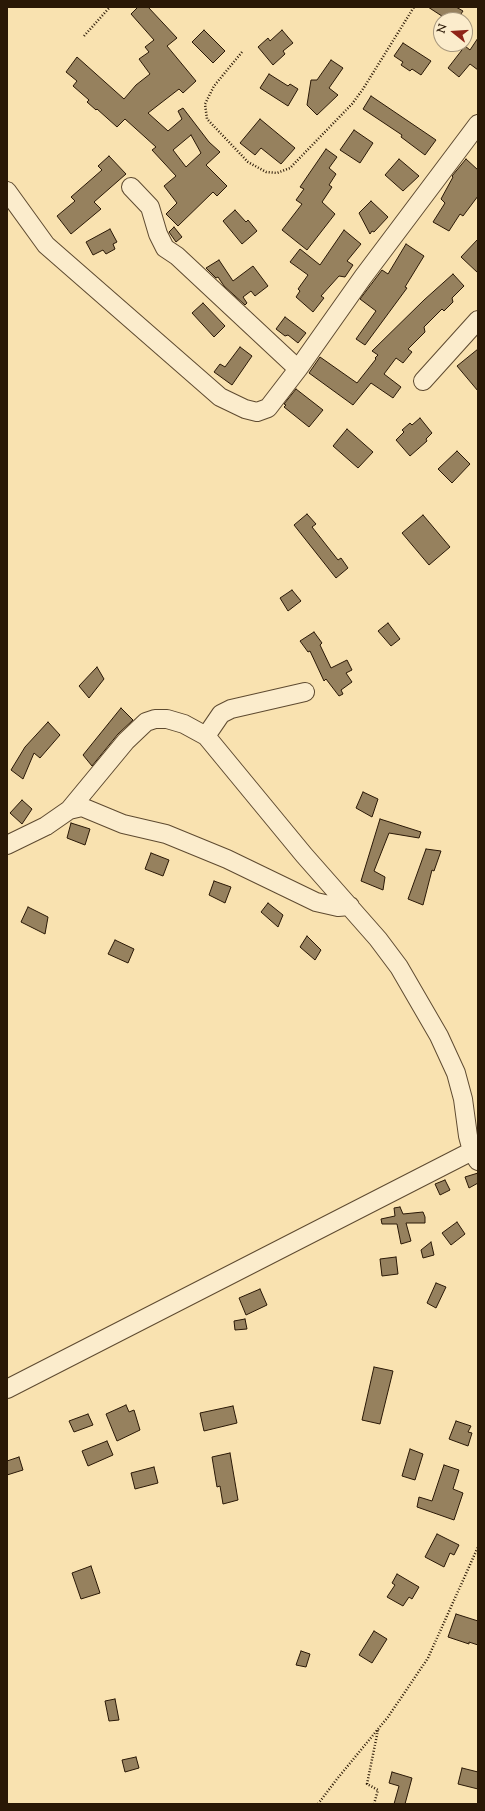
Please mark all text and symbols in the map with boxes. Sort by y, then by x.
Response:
north arrow [433,12,473,52]
text: N [434,22,451,35]

